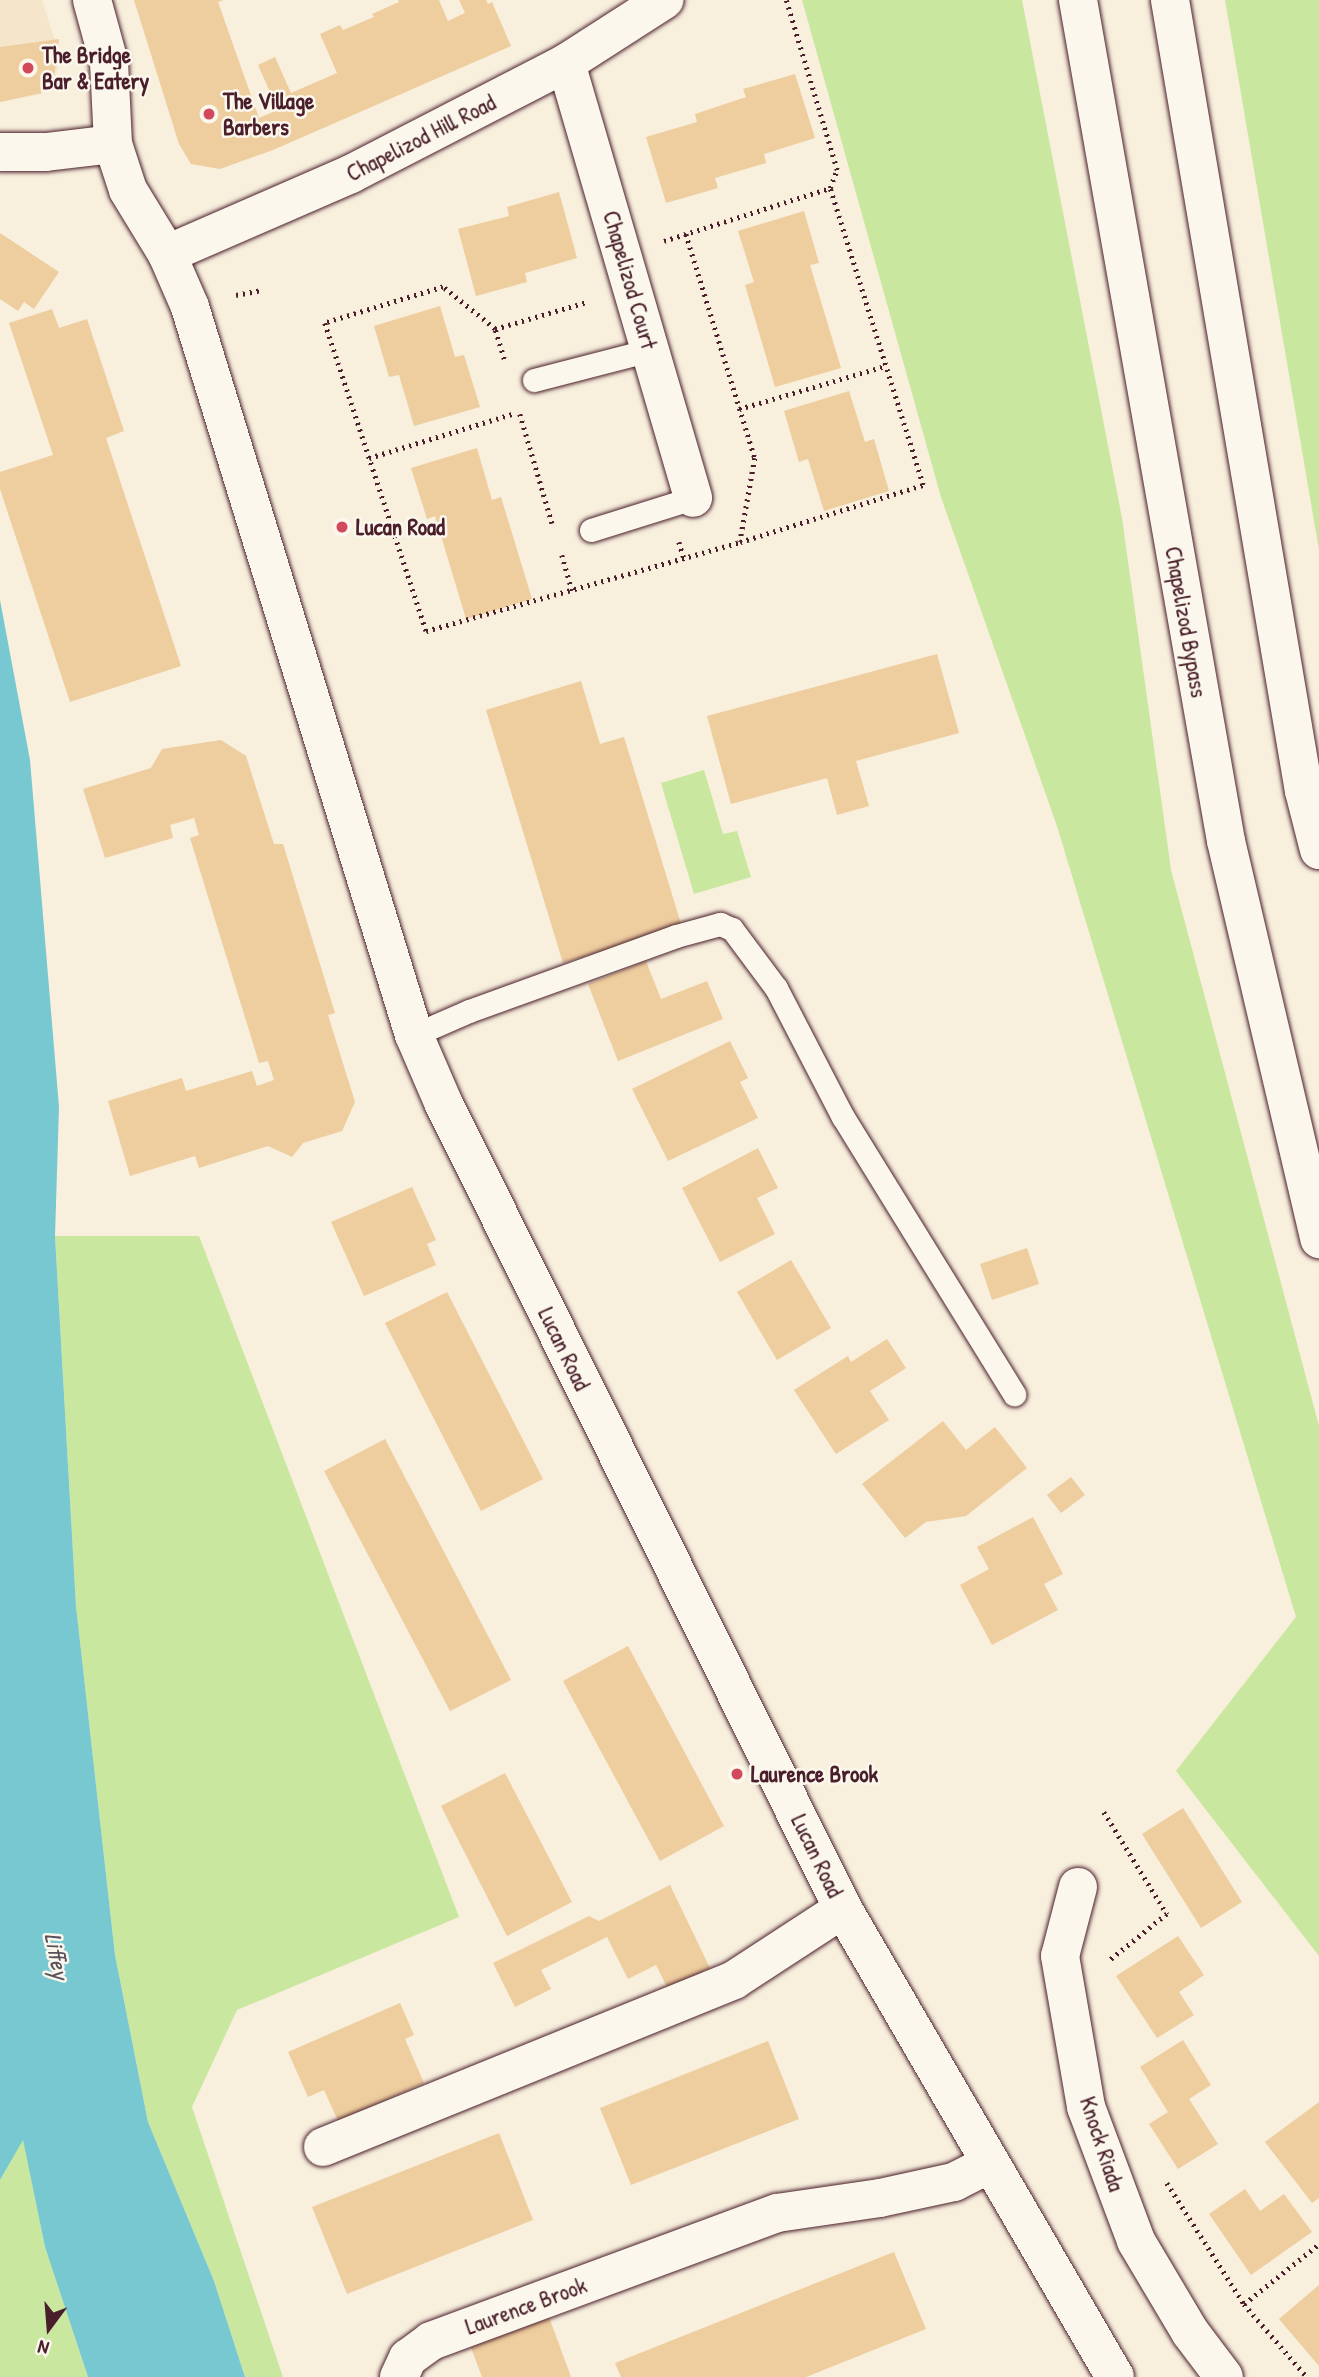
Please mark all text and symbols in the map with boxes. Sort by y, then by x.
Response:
place label: The Bridge Bar & Eatery [42,41,149,95]
marker: The Bridge Bar & Eatery [20,60,36,76]
place label: The Village Barbers [223,87,314,141]
street label: Chapelizod Hill Road [342,89,500,187]
marker: The Village Barbers [201,106,217,122]
street label: Chapelizod Court [597,208,663,352]
place label: Lucan Road [356,513,445,541]
marker: Lucan Road [334,519,350,535]
street label: Chapelizod Bypass [1159,544,1213,700]
street label: Lucan Road [532,1303,596,1395]
place label: Laurence Brook [751,1760,878,1788]
marker: Laurence Brook [729,1766,745,1782]
street label: Lucan Road [785,1810,849,1902]
water label: Liffey [38,1930,76,1982]
street label: Knock Riada [1074,2093,1130,2195]
street label: Laurence Brook [462,2271,590,2341]
north arrow [14,2293,84,2363]
text: N [35,2334,52,2362]

